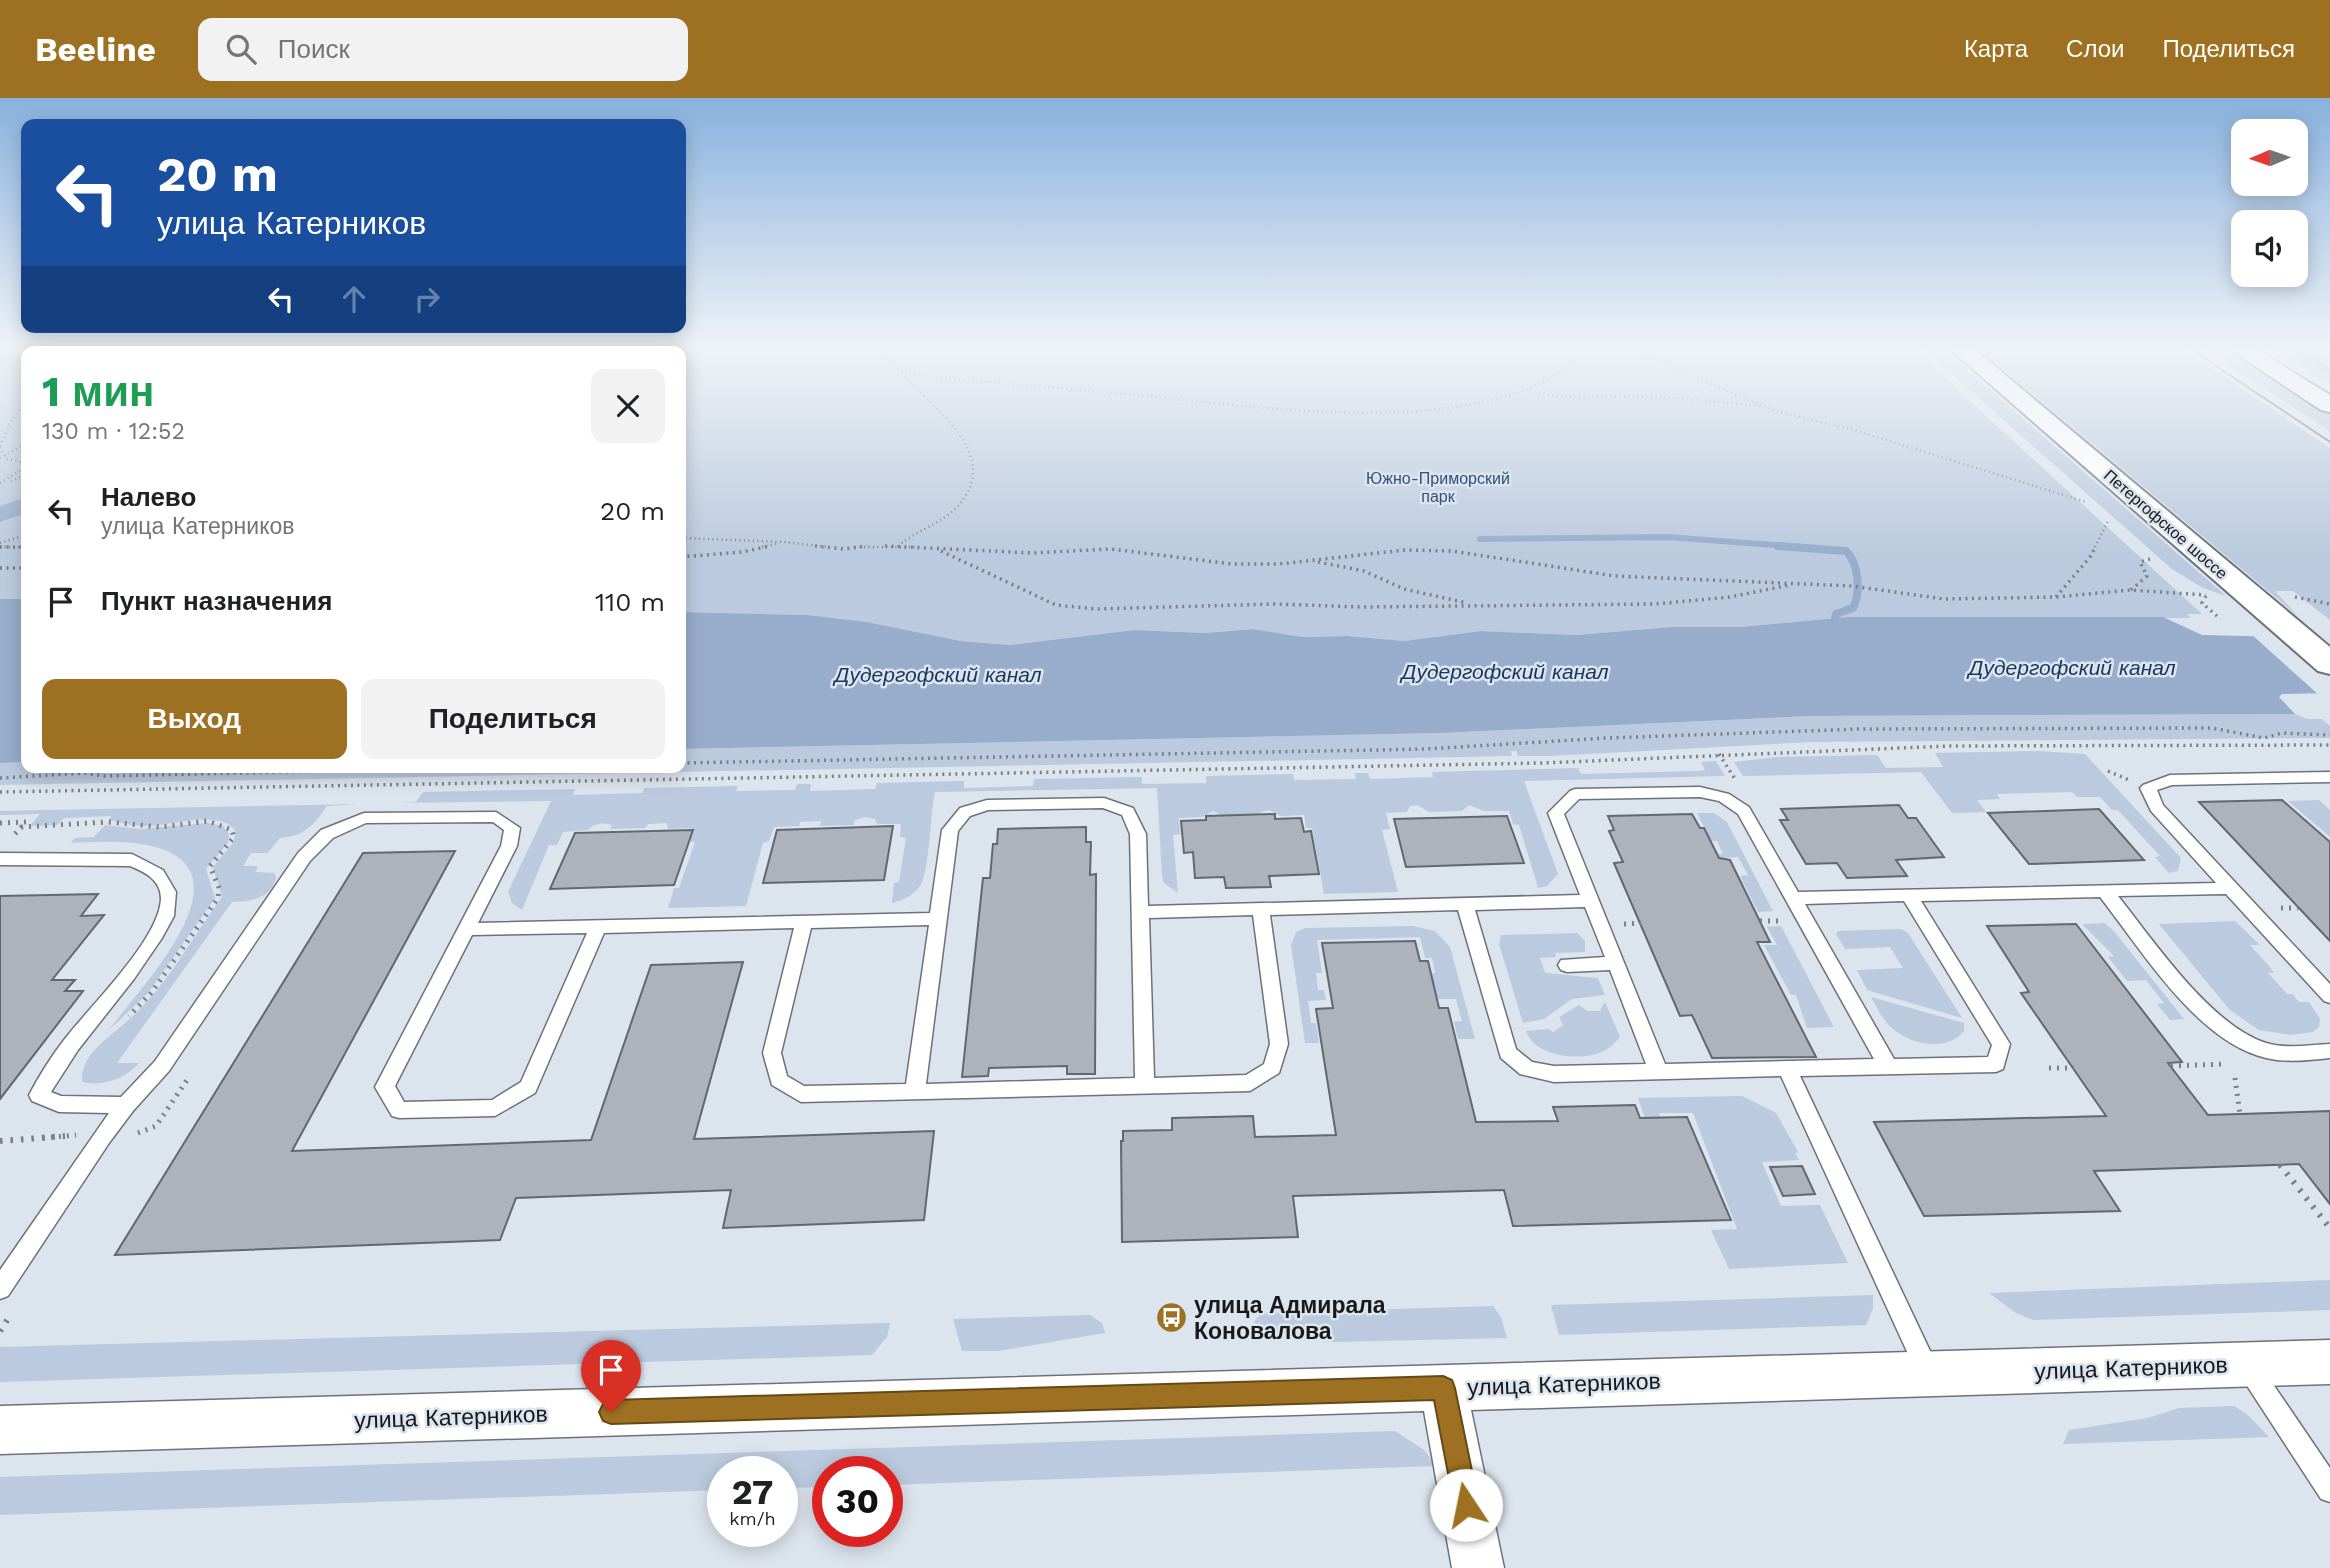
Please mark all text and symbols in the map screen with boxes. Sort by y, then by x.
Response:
search box [198,18,688,81]
text: Beeline [35,30,156,69]
icon: search [222,30,260,68]
text: Поиск [278,34,350,64]
text: Карта [1964,35,2028,63]
text: Слои [2066,35,2124,63]
text: Поделиться [2162,35,2295,63]
north arrow [2231,119,2308,196]
map controls [2231,119,2308,287]
text: 20 m [157,145,278,203]
icon: left [42,147,133,238]
text: улица Катерников [157,204,426,242]
button: sound [2231,210,2308,287]
icon: left [262,280,300,318]
icon: ahead [335,280,373,318]
icon: right [408,280,446,318]
text: 1 мин [42,367,154,416]
button: close [591,369,665,443]
text: 130 m · 12:52 [42,418,185,445]
street label: Петергофское шоссе [2100,466,2231,583]
park label: Южно-Приморский парк [1366,469,1510,506]
text: Налево [101,482,196,512]
icon: left [42,492,80,530]
text: 20 m [600,496,665,526]
text: улица Катерников [101,513,295,540]
icon: arrive [42,583,80,621]
text: Пункт назначения [101,586,332,616]
text: 110 m [595,587,665,617]
water label: Дудергофский канал [1966,655,2176,680]
water label: Дудергофский канал [1399,659,1609,684]
water label: Дудергофский канал [832,662,1042,687]
button: Выход [42,679,347,759]
button: Поделиться [361,679,665,759]
place label: улица Адмирала Коновалова [1194,1292,1386,1345]
bus stop icon: улица Адмирала Коновалова [1154,1301,1188,1335]
pin [581,1340,641,1412]
icon: arrive [592,1351,630,1389]
street label: улица Катерников [2034,1352,2228,1385]
street label: улица Катерников [1467,1368,1661,1401]
street label: улица Катерников [354,1401,548,1434]
speed limit sign: 30 [812,1456,903,1547]
position arrow [1429,1468,1503,1542]
text: 27 [732,1471,773,1513]
text: km/h [729,1508,776,1529]

